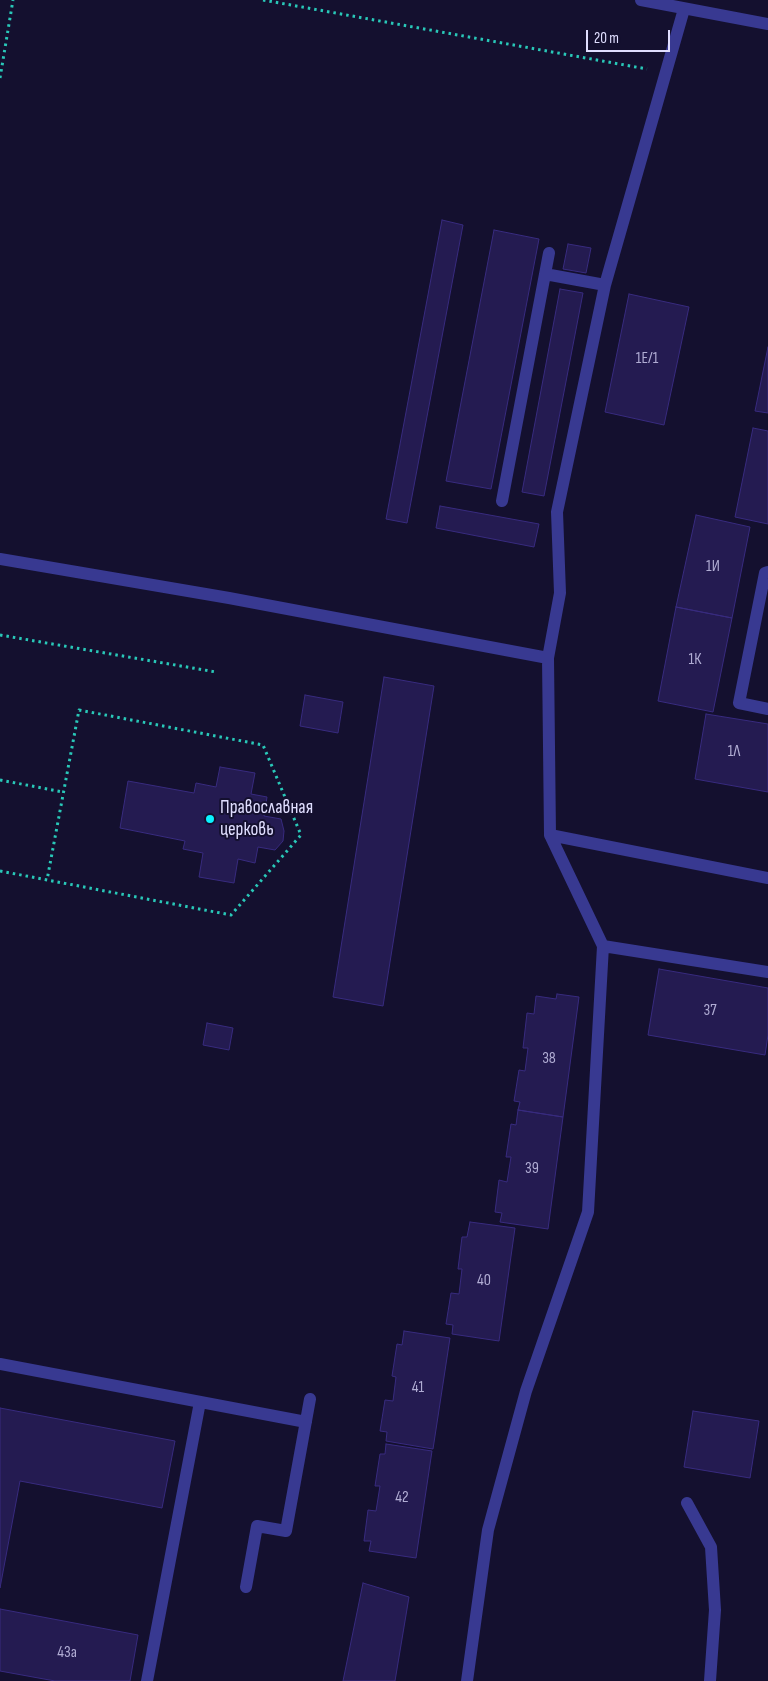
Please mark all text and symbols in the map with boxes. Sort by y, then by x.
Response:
scale bar [588,20,672,52]
text: 20 m [594,29,619,48]
house number: 1Е/1 [636,349,658,369]
house number: 1И [706,557,720,577]
house number: 1К [689,650,701,670]
house number: 1Л [728,742,740,762]
place label: Православная церковь [220,797,313,841]
marker: Православная церковь [204,813,216,825]
house number: 37 [703,1001,717,1021]
house number: 38 [542,1049,556,1069]
house number: 39 [525,1159,539,1179]
house number: 40 [477,1271,491,1291]
house number: 41 [412,1378,424,1398]
house number: 42 [395,1488,409,1508]
house number: 43а [57,1643,77,1663]

